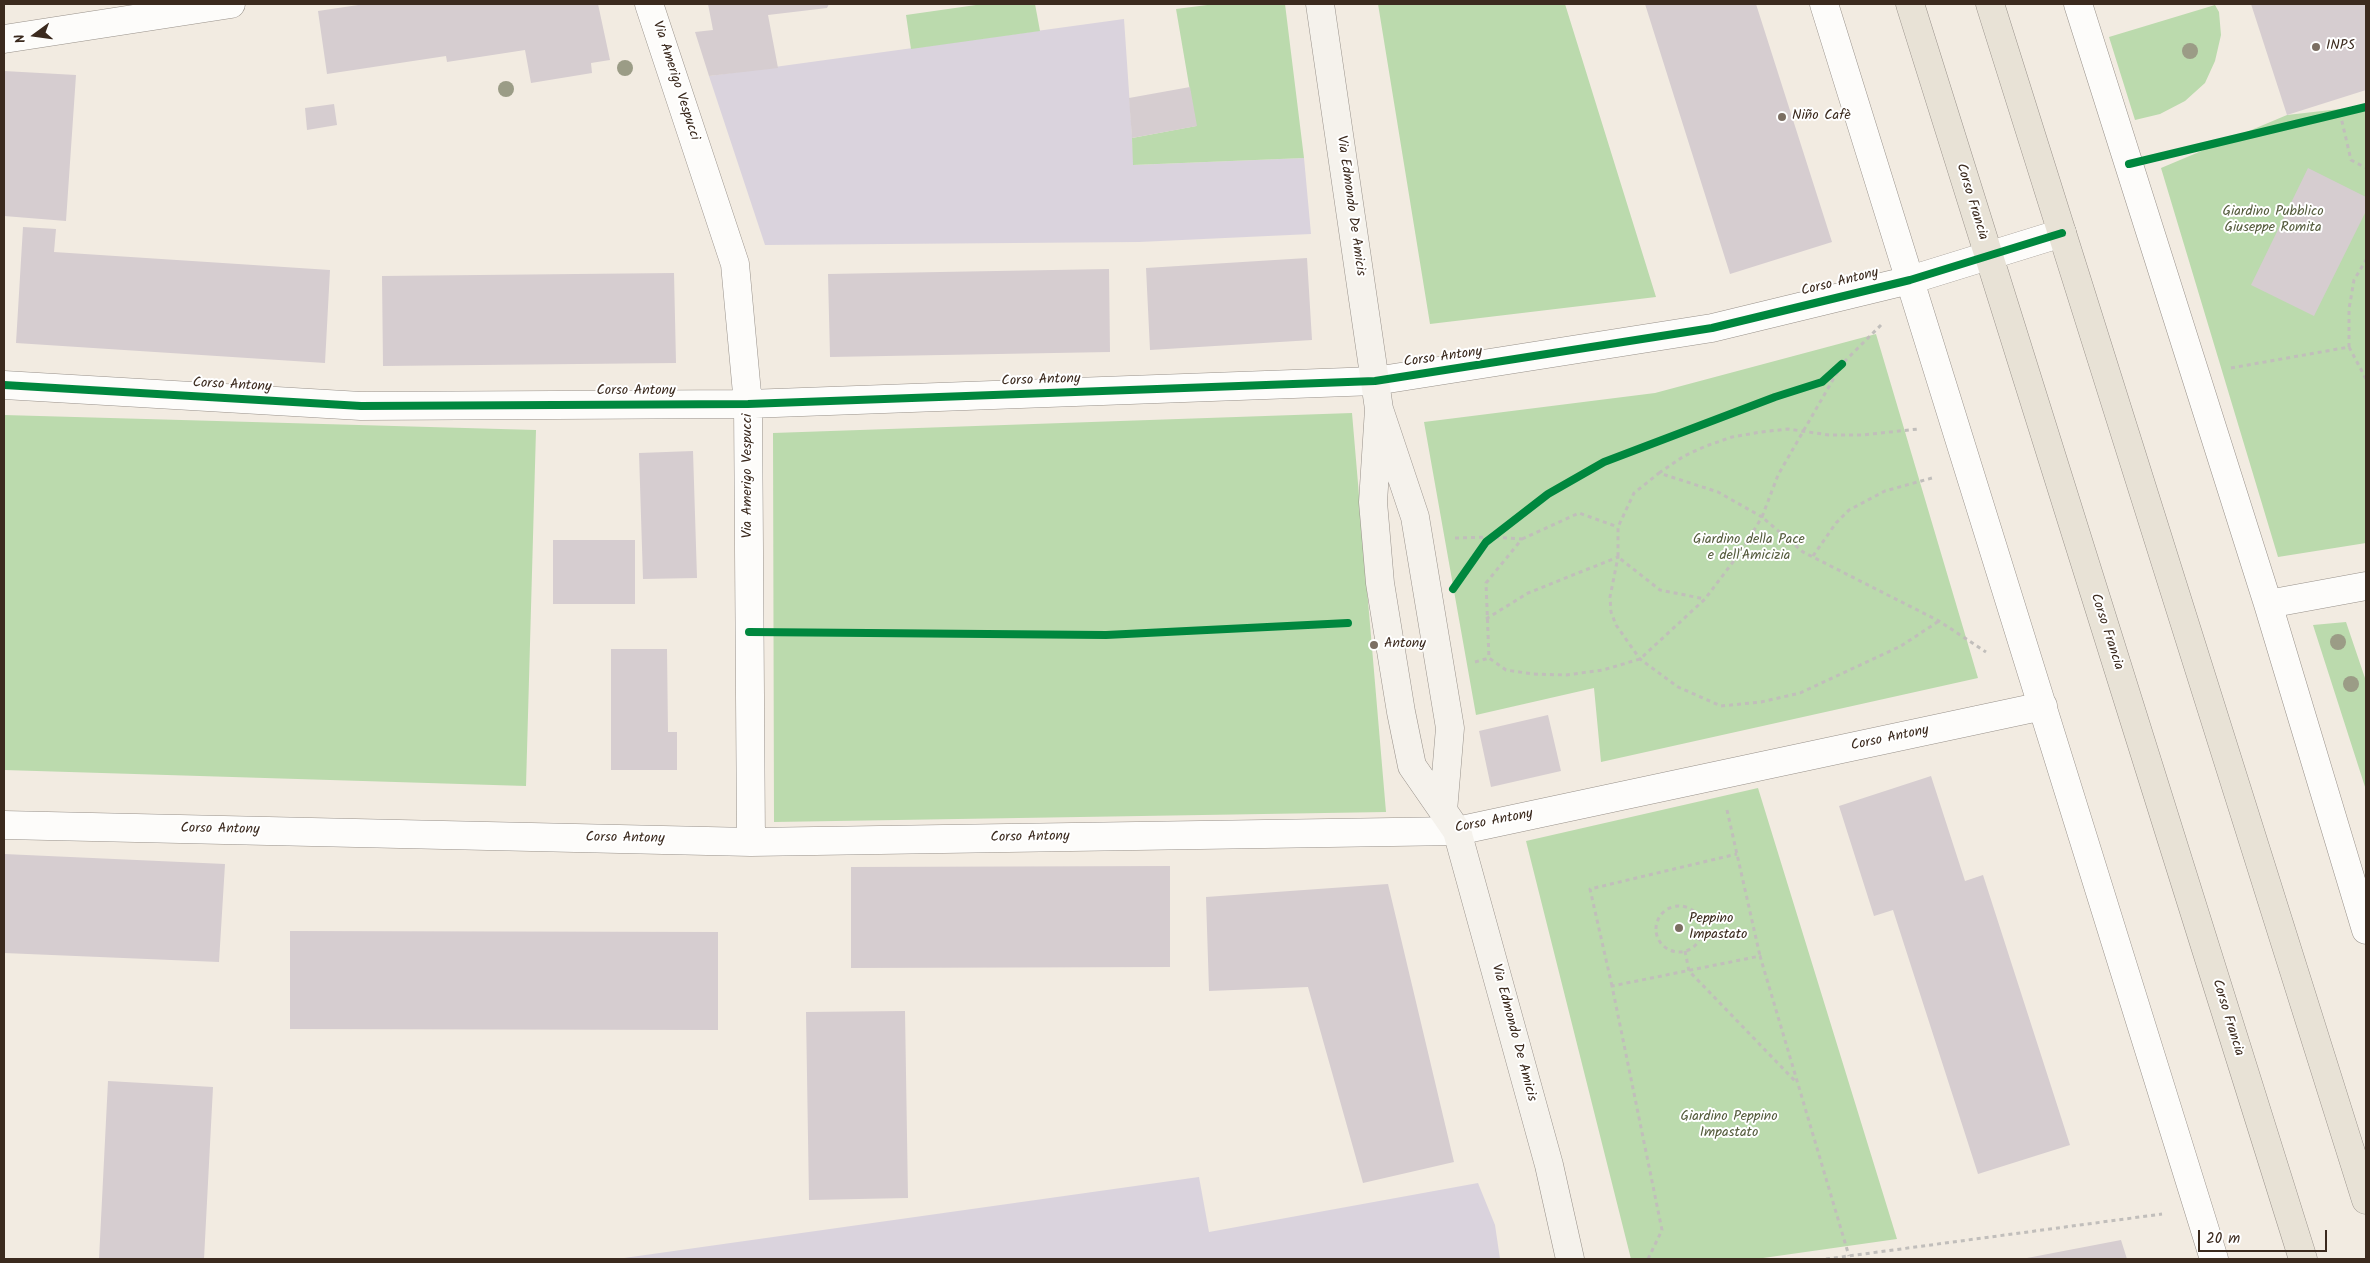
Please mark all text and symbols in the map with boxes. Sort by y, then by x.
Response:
north arrow [10,10,60,60]
street label: Via Amerigo Vespucci [648,19,702,143]
text: N [9,32,32,46]
place label: INPS [2326,39,2355,55]
marker: INPS [2310,41,2322,53]
place label: Niño Cafè [1792,109,1851,125]
marker: Niño Cafè [1776,111,1788,123]
street label: Via Edmondo De Amicis [1332,135,1368,277]
street label: Corso Francia [1951,162,1991,242]
park label: Giardino Pubblico Giuseppe Romita [2222,205,2324,238]
street label: Corso Antony [1800,265,1880,301]
street label: Corso Antony [1403,344,1483,372]
street label: Corso Antony [1001,371,1081,391]
street label: Corso Antony [192,376,272,396]
street label: Corso Antony [596,384,676,400]
street label: Via Amerigo Vespucci [741,414,757,538]
park label: Giardino della Pace e dell'Amicizia [1693,533,1805,566]
street label: Corso Francia [2086,592,2126,672]
place label: Antony [1384,637,1426,653]
marker: Antony [1368,639,1380,651]
street label: Corso Antony [1850,723,1930,755]
street label: Corso Antony [1454,806,1534,838]
street label: Corso Antony [180,821,260,839]
street label: Corso Antony [990,829,1070,847]
street label: Corso Antony [585,830,665,848]
place label: Peppino Impastato [1689,912,1747,944]
marker: Peppino Impastato [1673,922,1685,934]
street label: Via Edmondo De Amicis [1487,962,1539,1104]
street label: Corso Francia [2207,978,2247,1058]
park label: Giardino Peppino Impastato [1680,1110,1778,1142]
scale bar [2200,1220,2329,1252]
text: 20 m [2206,1227,2240,1251]

